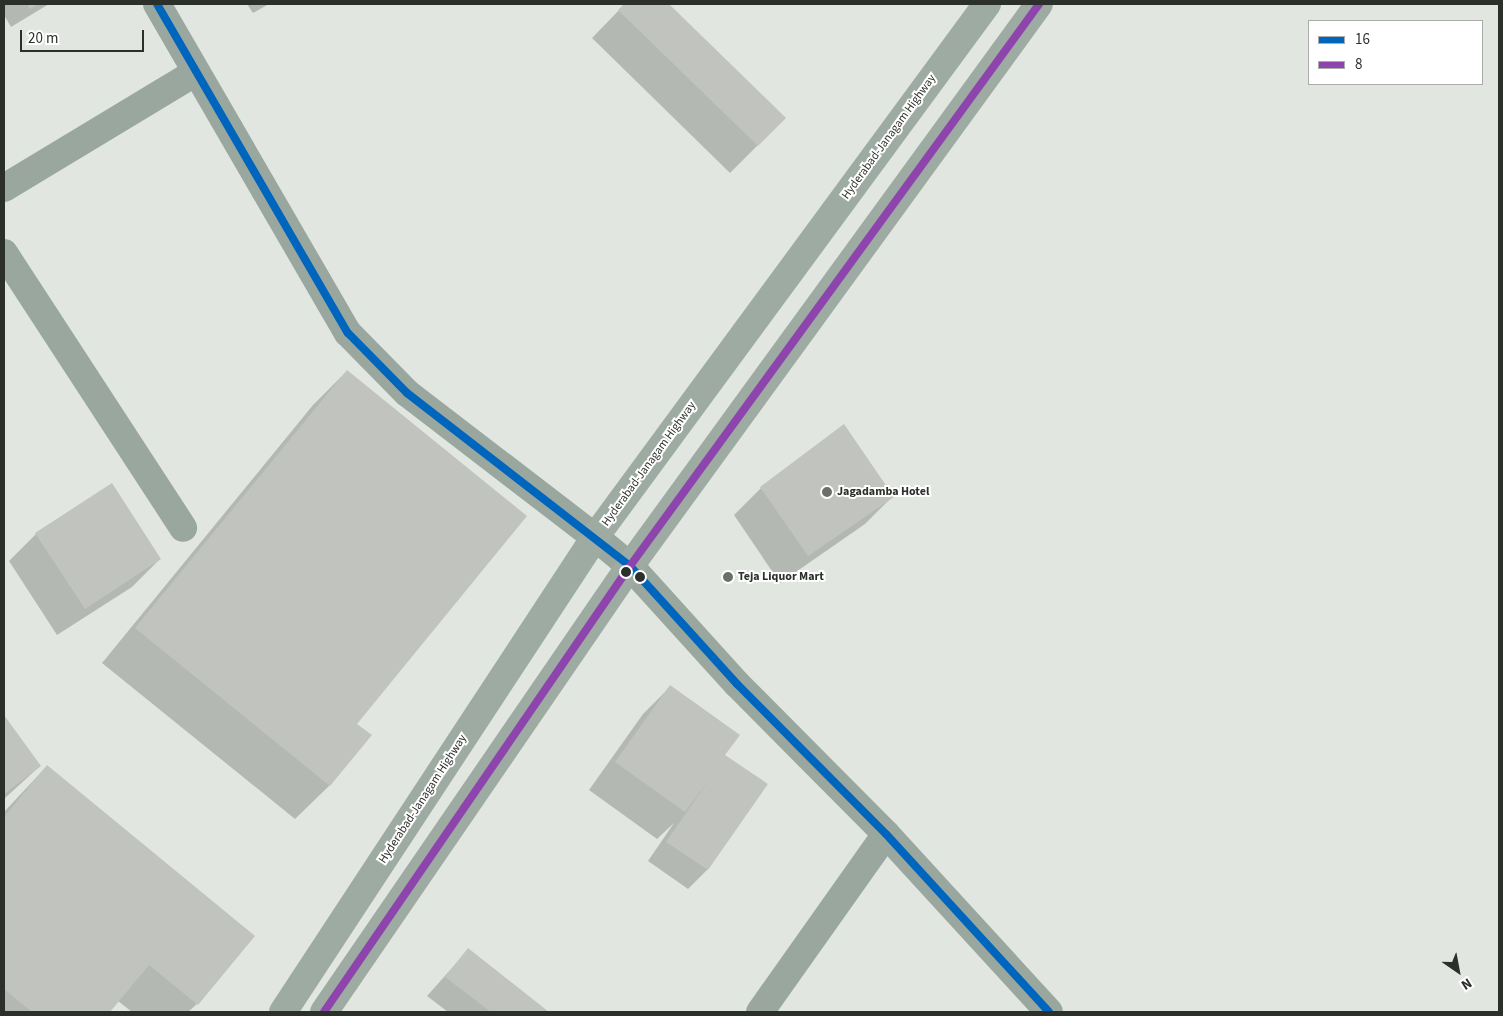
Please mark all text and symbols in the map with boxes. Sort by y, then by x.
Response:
scale bar [22,20,146,52]
legend [1308,20,1483,85]
text: 20 m [28,28,58,49]
text: 16 [1355,29,1370,50]
text: 8 [1355,54,1362,75]
street label: Hyderabad-Janagam Highway [839,72,939,202]
street label: Hyderabad-Janagam Highway [599,399,699,529]
place label: Jagadamba Hotel [837,485,929,499]
marker: Jagadamba Hotel [821,486,833,498]
unlabelled marker [621,567,631,577]
place label: Teja Liquor Mart [738,570,824,584]
marker: Teja Liquor Mart [722,571,734,583]
unlabelled marker [635,572,645,582]
street label: Hyderabad-Janagam Highway [376,732,470,866]
north arrow [1433,946,1483,996]
text: N [1457,973,1476,995]

